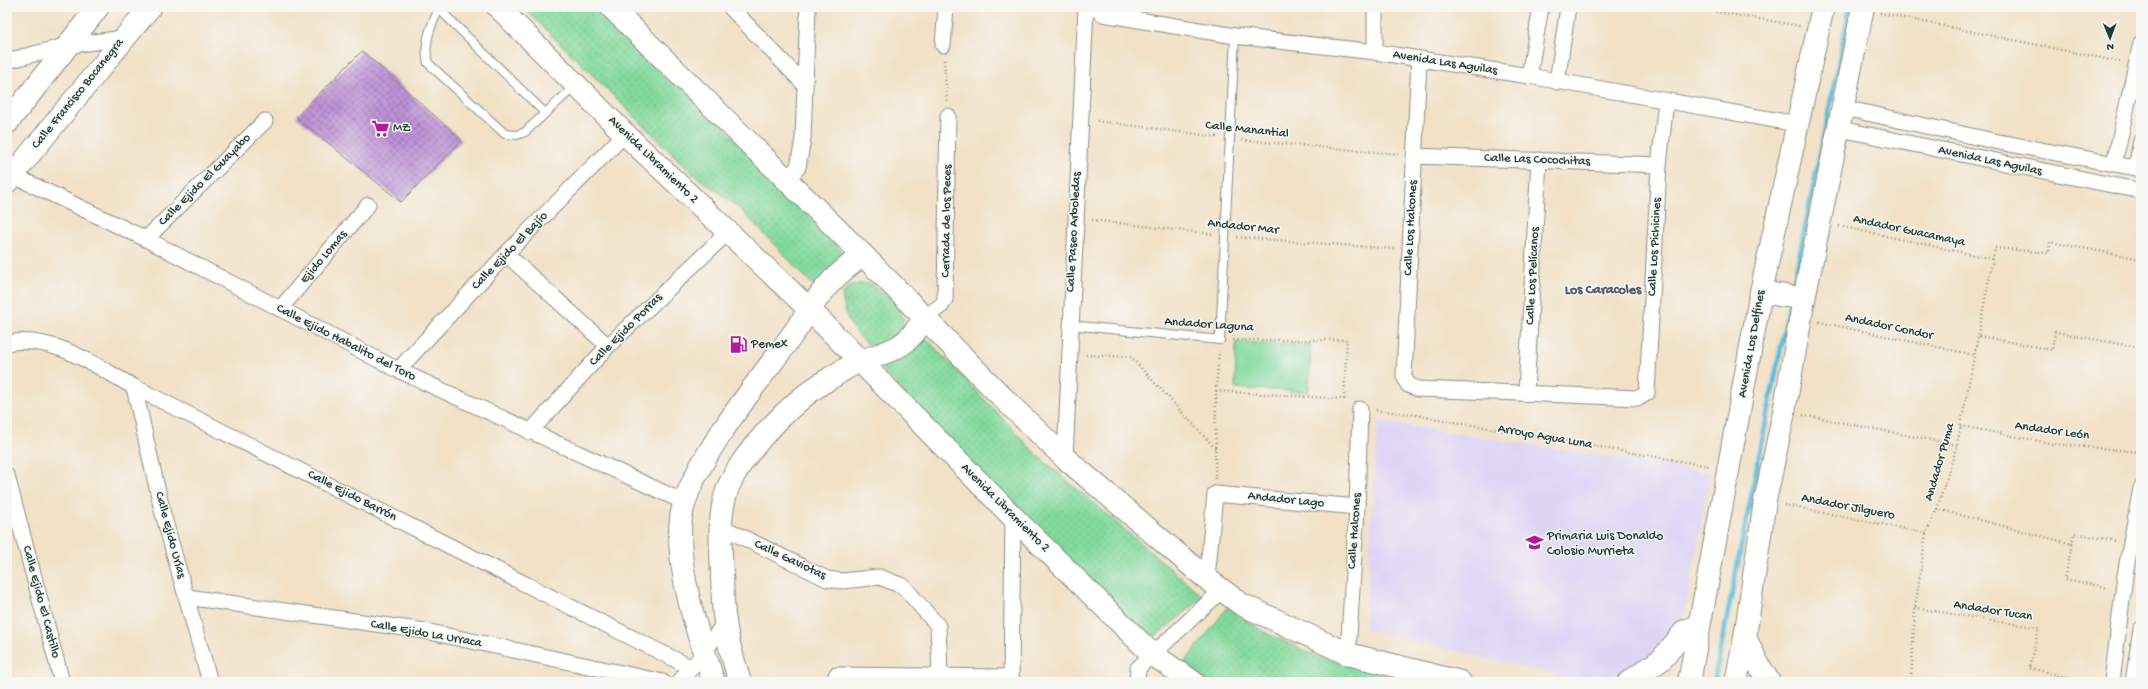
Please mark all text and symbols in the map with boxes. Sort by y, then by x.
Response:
north arrow [2090,18,2130,58]
street label: Calle Francisco Bocanegra [29,35,128,152]
text: N [2106,40,2114,52]
street label: Avenida Las Aguilas [1392,47,1500,79]
street label: Avenida Libramiento 2 [605,113,702,207]
supermarket icon: MZ [370,118,390,138]
street label: Calle Manantial [1205,118,1290,142]
place label: MZ [393,121,411,136]
street label: Calle Ejido El Guayabo [156,130,255,229]
street label: Avenida Las Aguilas [1937,143,2044,180]
street label: Calle Las Cocochitas [1484,151,1591,169]
street label: Cerrada de los Peces [939,163,956,278]
street label: Calle Paseo Arboledas [1063,170,1085,293]
street label: Calle Los Halcones [1401,179,1421,276]
street label: Calle Los Pichicines [1645,196,1665,296]
street label: Calle Ejido El Bajío [469,209,551,293]
street label: Andador Guacamaya [1852,212,1967,250]
street label: Andador Mar [1207,216,1281,238]
street label: Calle Los Pelícanos [1523,225,1543,325]
street label: Ejido Lomas [297,226,351,287]
district label: Los Caracoles [1565,282,1642,299]
street label: Avenida Los Delfines [1735,288,1769,399]
street label: Calle Ejido Porras [586,290,666,370]
street label: Calle Ejido Habalito del Toro [274,301,419,385]
street label: Andador Condor [1844,310,1936,344]
street label: Andador Laguna [1164,314,1255,336]
fuel station icon: Pemex [728,334,748,354]
place label: Pemex [750,337,788,352]
street label: Andador León [2014,418,2091,444]
street label: Arroyo Agua Luna [1497,421,1594,453]
street label: Andador Puma [1922,421,1959,503]
street label: Avenida Libramiento 2 [957,460,1053,556]
street label: Calle Ejido Barrón [305,467,400,525]
street label: Andador Lago [1247,489,1325,512]
street label: Calle Ejido Urías [151,490,189,581]
street label: Calle Halcones [1345,491,1365,569]
street label: Andador Jilguero [1800,491,1896,523]
place label: Primaria Luis Donaldo Colosio Murrieta [1546,529,1663,559]
school or university icon: Primaria Luis Donaldo Colosio Murrieta [1524,533,1544,553]
street label: Calle Gaviotas [752,537,830,584]
street label: Calle Ejido El Castillo [19,544,63,660]
street label: Andador Tucan [1952,597,2034,625]
street label: Calle Ejido La Urraca [369,617,483,651]

